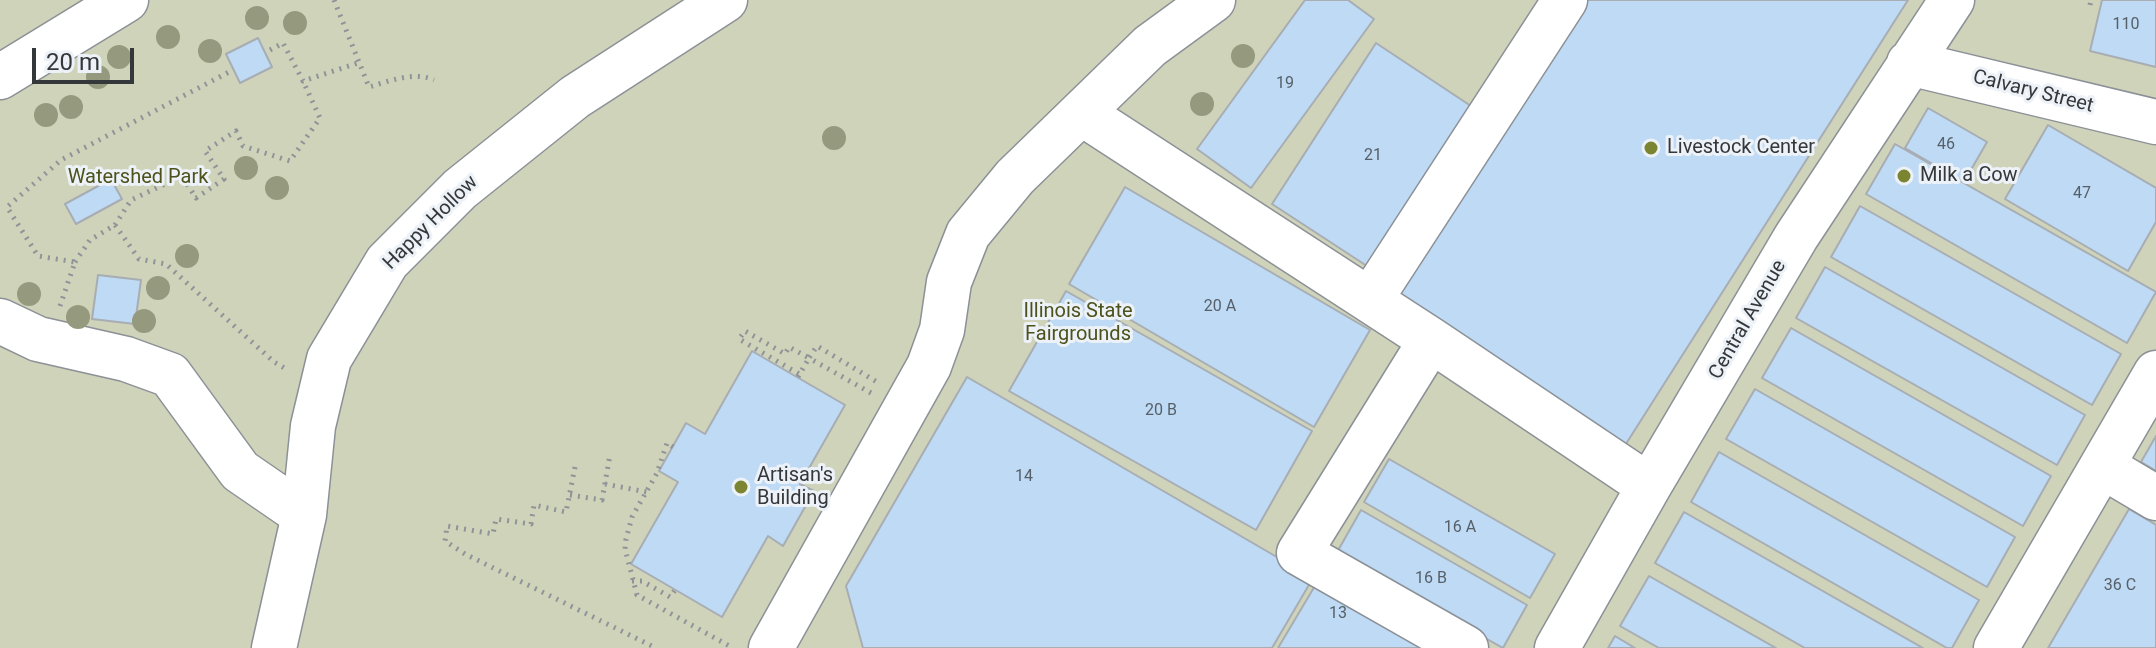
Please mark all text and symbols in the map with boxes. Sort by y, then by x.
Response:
house number: 110 [2113,15,2139,35]
scale bar [36,32,138,82]
text: 20 m [46,48,100,76]
street label: Calvary Street [1970,65,2096,119]
house number: 19 [1276,74,1294,94]
house number: 46 [1937,135,1955,155]
place label: Livestock Center [1667,136,1815,160]
marker: Livestock Center [1642,139,1660,157]
house number: 21 [1364,146,1382,166]
place label: Milk a Cow [1920,164,2018,188]
park label: Watershed Park [68,166,208,190]
marker: Milk a Cow [1895,167,1913,185]
street label: Happy Hollow [379,171,483,275]
house number: 47 [2073,184,2091,204]
street label: Central Avenue [1704,256,1792,384]
house number: 20 A [1204,297,1236,317]
park label: Illinois State Fairgrounds [1023,300,1133,347]
house number: 20 B [1145,401,1177,421]
place label: Artisan's Building [757,464,833,511]
house number: 14 [1015,467,1033,487]
marker: Artisan's Building [732,478,750,496]
house number: 16 A [1444,518,1476,538]
house number: 16 B [1415,569,1447,589]
house number: 36 C [2104,576,2136,596]
house number: 13 [1329,604,1347,624]

